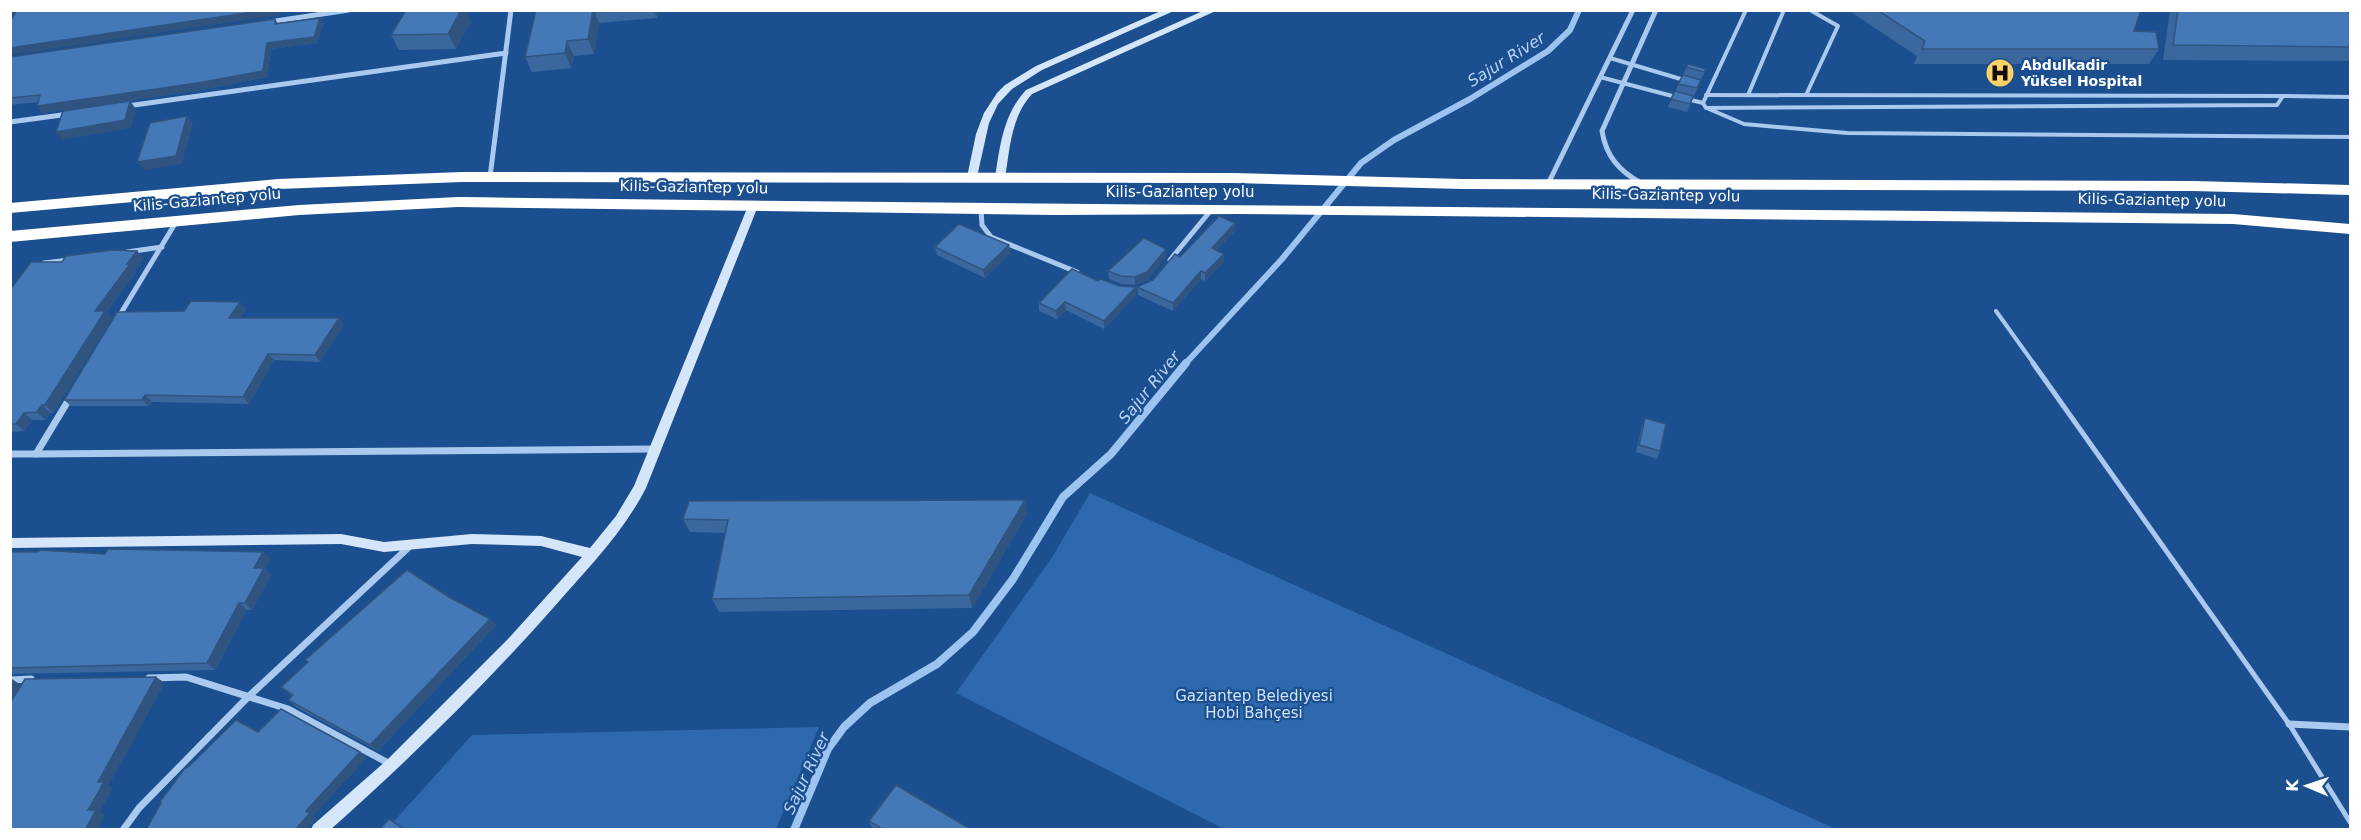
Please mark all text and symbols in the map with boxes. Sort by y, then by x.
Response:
water label: Sajur River [1464,27,1550,91]
hospital icon: Abdulkadir Yüksel Hospital [1984,57,2016,89]
place label: Abdulkadir Yüksel Hospital [2020,57,2142,89]
street label: Kilis-Gaziantep yolu [619,177,769,197]
street label: Kilis-Gaziantep yolu [1106,183,1254,201]
street label: Kilis-Gaziantep yolu [132,185,282,215]
street label: Kilis-Gaziantep yolu [1591,185,1741,205]
street label: Kilis-Gaziantep yolu [2077,190,2227,210]
water label: Sajur River [1114,346,1185,427]
park label: Gaziantep Belediyesi Hobi Bahçesi [1175,687,1333,722]
water label: Sajur River [779,728,834,817]
north arrow [2277,756,2337,816]
text: K [2283,778,2302,792]

